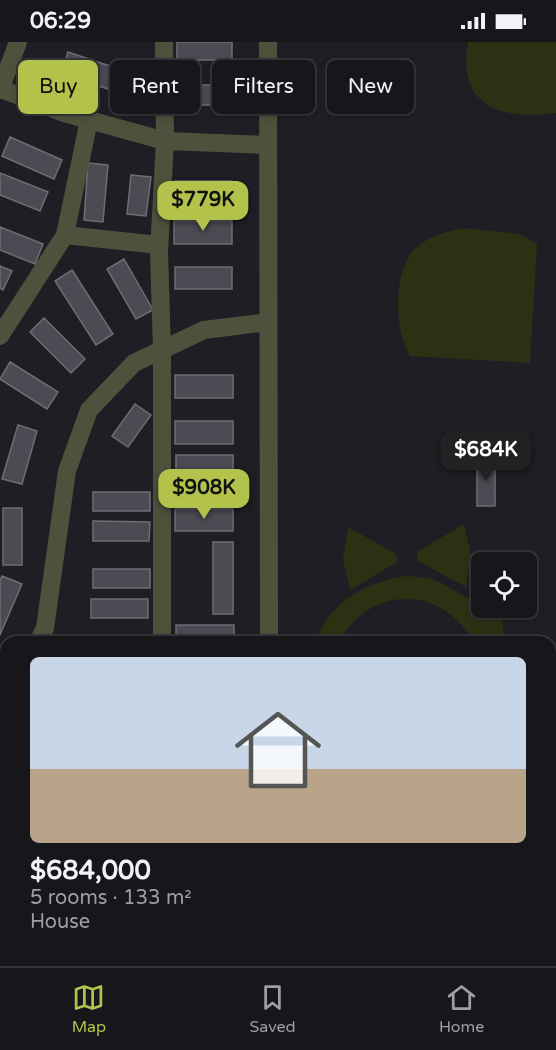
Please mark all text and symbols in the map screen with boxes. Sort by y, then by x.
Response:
text: 06:29 [30,8,91,34]
chip: Buy [18,60,98,114]
chip: Rent [110,60,200,114]
chip: Filters [212,60,315,114]
chip: New [327,60,414,114]
pin: $779K [161,181,245,232]
text: $779K [171,188,235,212]
pin: $684K [444,431,528,482]
text: $684K [454,438,518,462]
pin: $908K [162,469,246,520]
text: $908K [172,476,236,500]
map controls [471,552,537,618]
button: locate [471,552,537,618]
icon: home [224,696,332,804]
text: $684,000 [30,855,151,886]
text: 5 rooms · 133 m² [30,886,192,910]
text: House [30,910,90,934]
tab: Map [72,981,106,1037]
tab: Saved [249,981,296,1037]
tab: Home [439,981,484,1037]

